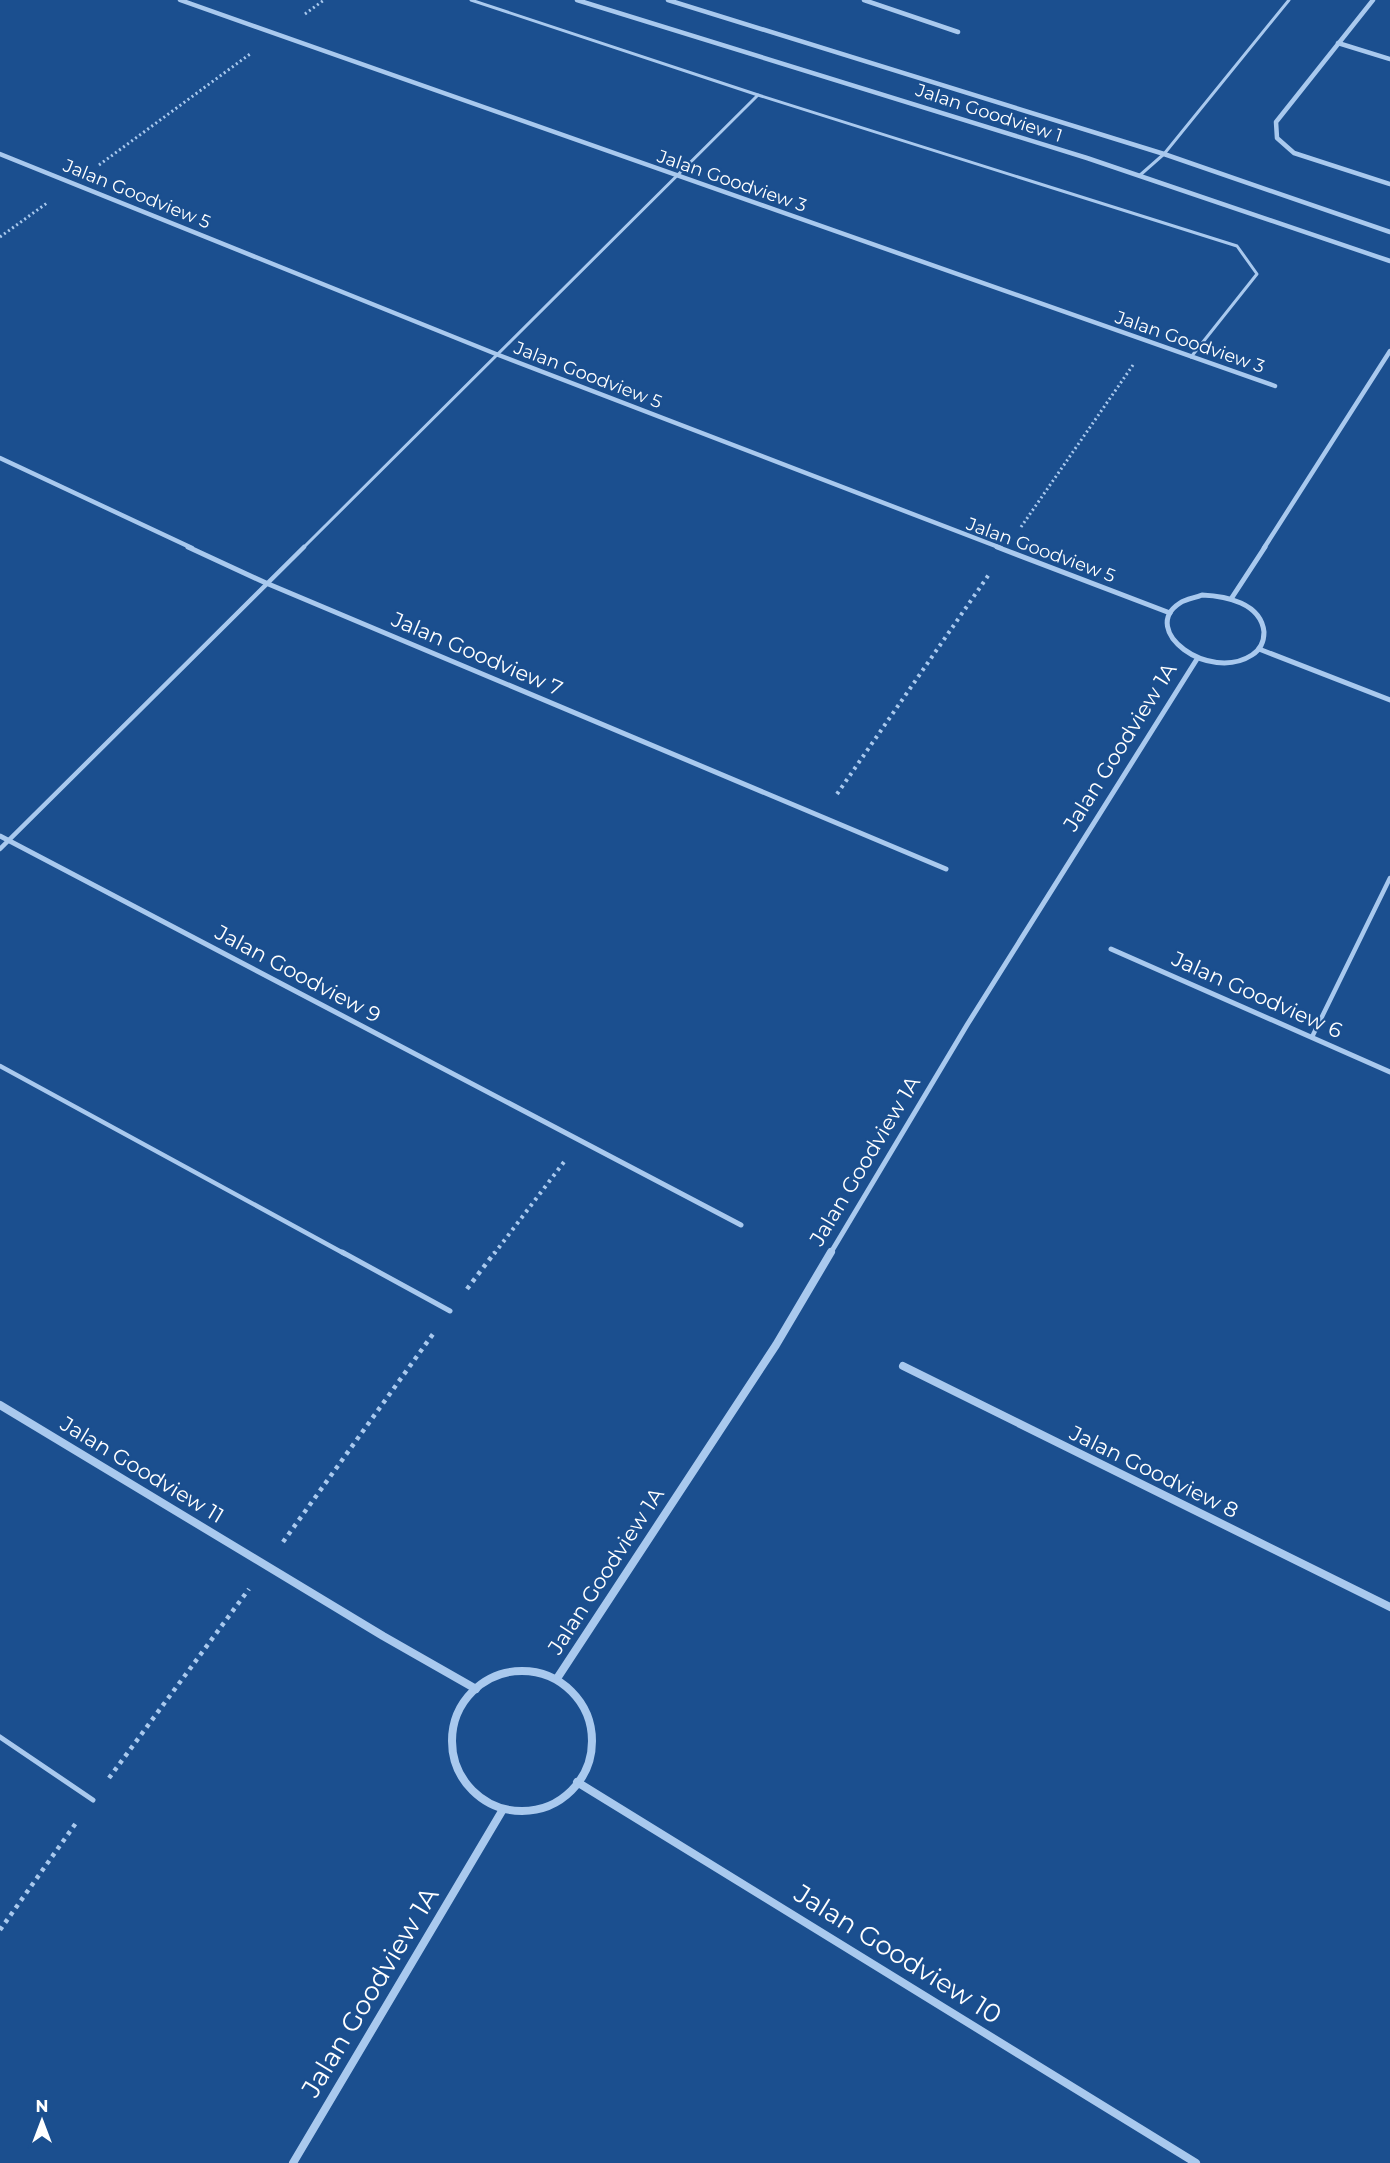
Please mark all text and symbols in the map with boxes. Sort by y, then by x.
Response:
street label: Jalan Goodview 1 [912,79,1065,147]
street label: Jalan Goodview 3 [653,145,810,217]
street label: Jalan Goodview 5 [59,154,214,234]
street label: Jalan Goodview 3 [1111,306,1268,378]
street label: Jalan Goodview 5 [510,336,665,413]
street label: Jalan Goodview 5 [963,513,1118,587]
street label: Jalan Goodview 7 [387,606,566,701]
street label: Jalan Goodview 1A [1057,657,1182,836]
street label: Jalan Goodview 9 [210,919,385,1028]
street label: Jalan Goodview 6 [1167,945,1346,1043]
street label: Jalan Goodview 1A [803,1071,926,1251]
street label: Jalan Goodview 11 [55,1410,228,1528]
street label: Jalan Goodview 8 [1065,1419,1243,1523]
street label: Jalan Goodview 1A [542,1482,669,1660]
street label: Jalan Goodview 10 [788,1877,1007,2031]
street label: Jalan Goodview 1A [294,1881,446,2104]
north arrow [12,2091,72,2151]
text: N [36,2097,48,2116]

